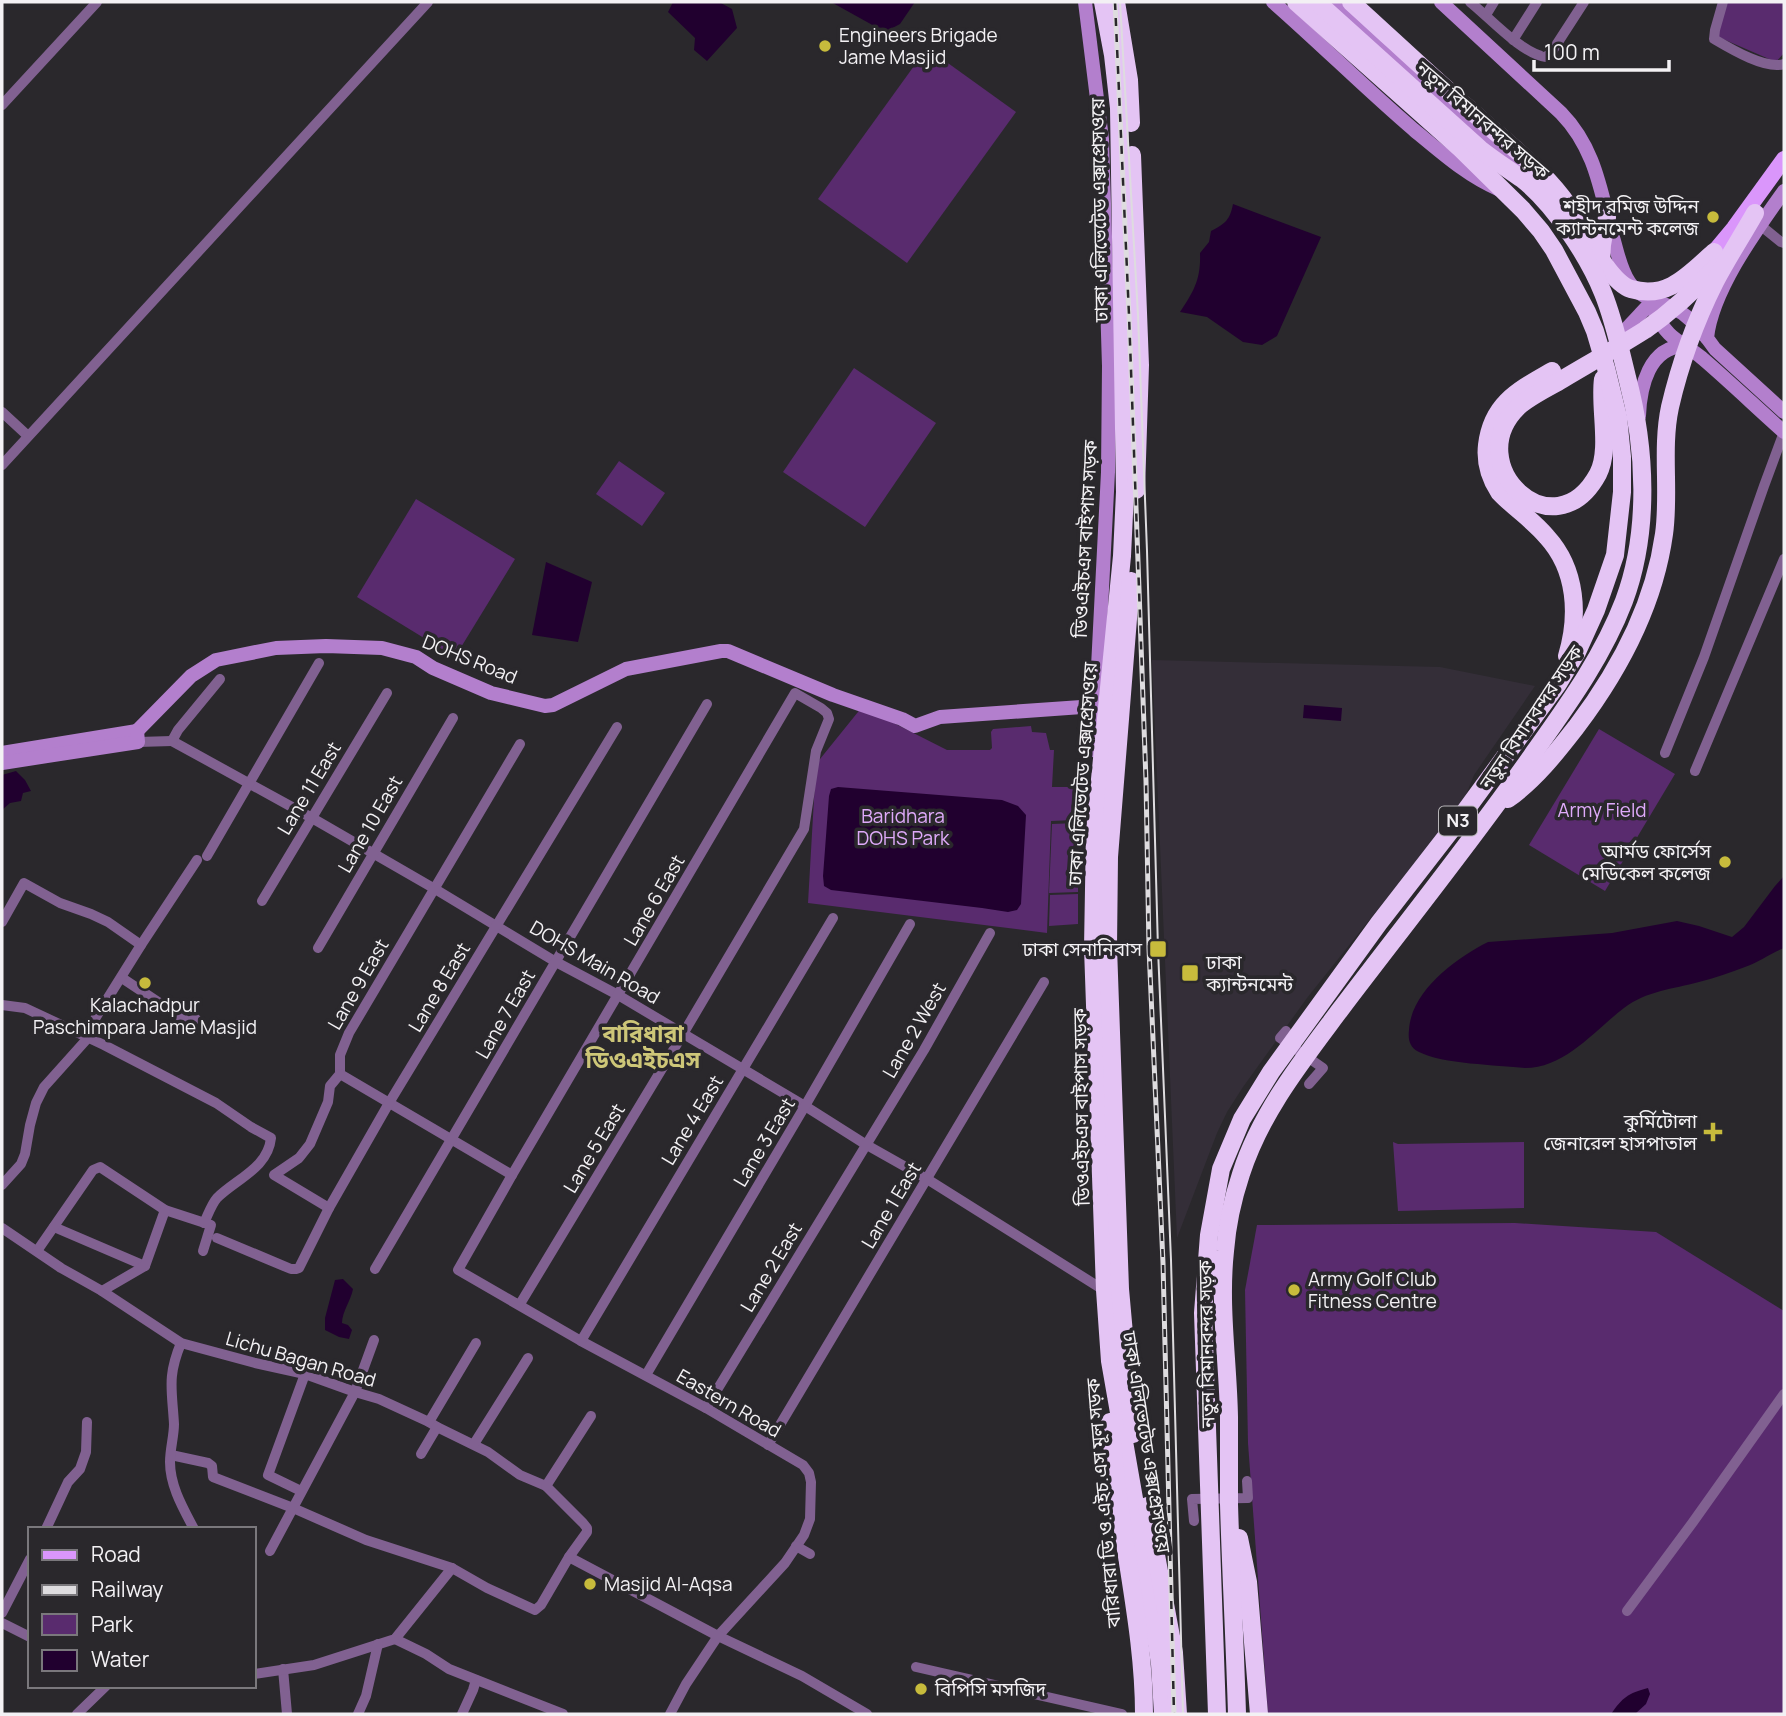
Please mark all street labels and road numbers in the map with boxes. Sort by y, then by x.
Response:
street label: নতুন বিমানবন্দর সড়ক [1410,54,1555,185]
street label: ঢাকা এলিভেটেড এক্সপ্রেসওয়ে [1084,97,1114,323]
street label: ডিওএইচএস বাইপাস সড়ক [1067,439,1103,639]
street label: DOHS Road [419,628,521,690]
street label: নতুন বিমানবন্দর সড়ক [1473,640,1589,795]
street label: ঢাকা এলিভেটেড এক্সপ্রেসওয়ে [1061,660,1103,888]
street label: Lane 11 East [271,737,347,839]
street label: Lane 10 East [332,771,408,877]
road number: N3 [1439,806,1477,836]
street label: Lane 6 East [618,850,690,950]
street label: DOHS Main Road [525,914,665,1010]
street label: Lane 9 East [322,934,394,1034]
street label: Lane 8 East [402,937,476,1037]
street label: Lane 7 East [469,965,541,1063]
street label: Lane 2 West [876,977,952,1083]
street label: ডিওএইচএস বাইপাস সড়ক [1066,1007,1096,1207]
street label: Lane 4 East [655,1070,729,1170]
street label: Lane 3 East [727,1093,801,1191]
street label: Lane 5 East [557,1098,631,1198]
street label: Lane 1 East [855,1157,927,1253]
street label: Lane 2 East [734,1217,808,1317]
street label: নতুন বিমানবন্দর সড়ক [1192,1259,1220,1429]
street label: Lichu Bagan Road [223,1325,379,1393]
street label: ঢাকা এলিভেটেড এক্সপ্রেসওয়ে [1116,1328,1178,1556]
street label: Eastern Road [672,1363,786,1443]
street label: বারিধারা ডি.ও.এইচ.এস মূল সড়ক [1079,1377,1127,1630]

